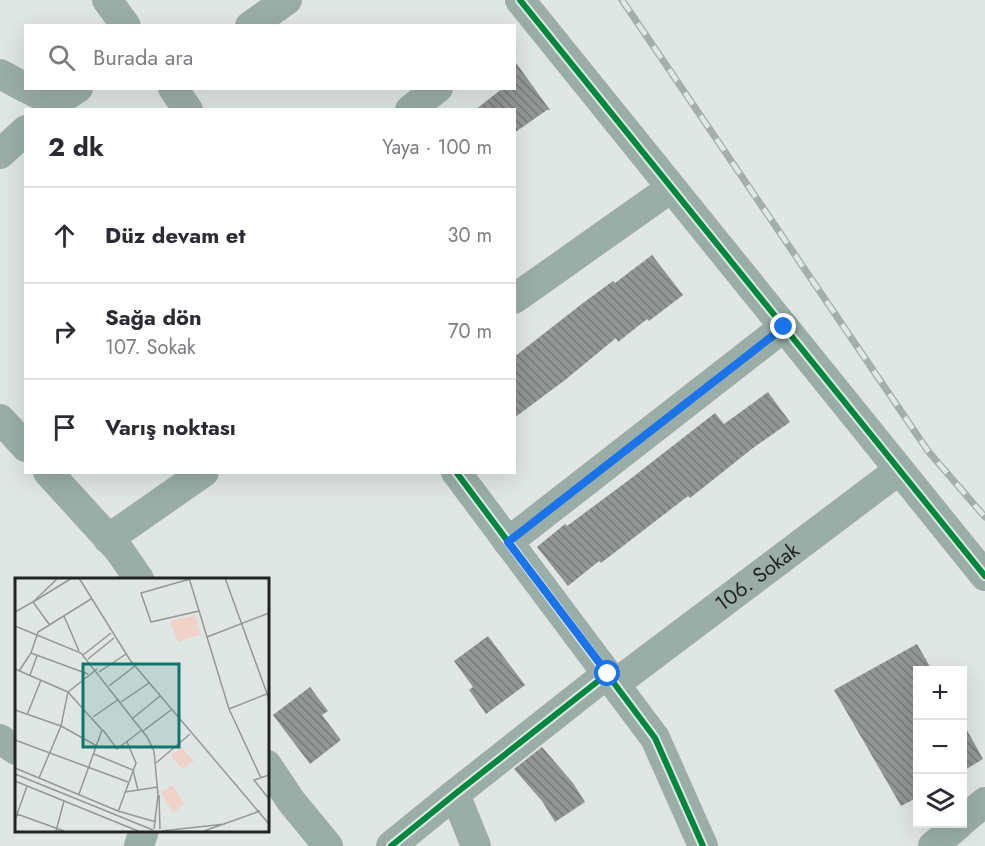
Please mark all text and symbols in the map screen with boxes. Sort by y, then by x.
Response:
search box [24,24,516,90]
icon: search [45,41,78,74]
text: Burada ara [93,41,193,73]
text: 2 dk [48,128,104,166]
text: Yaya · 100 m [382,133,492,162]
icon: ahead [48,219,81,252]
text: Düz devam et [105,219,245,251]
text: 30 m [447,221,492,250]
text: Sağa dön [105,301,202,333]
route end [770,313,796,339]
icon: right [48,315,81,348]
text: 70 m [448,317,492,346]
text: 107. Sokak [105,333,196,362]
icon: arrive [48,411,81,444]
text: Varış noktası [105,411,236,443]
street label: 106. Sokak [709,535,806,618]
inset map [15,578,268,831]
route start [594,660,620,686]
map controls [913,666,967,828]
button: + [913,666,967,720]
button: − [913,720,967,774]
button: layers [913,774,967,828]

